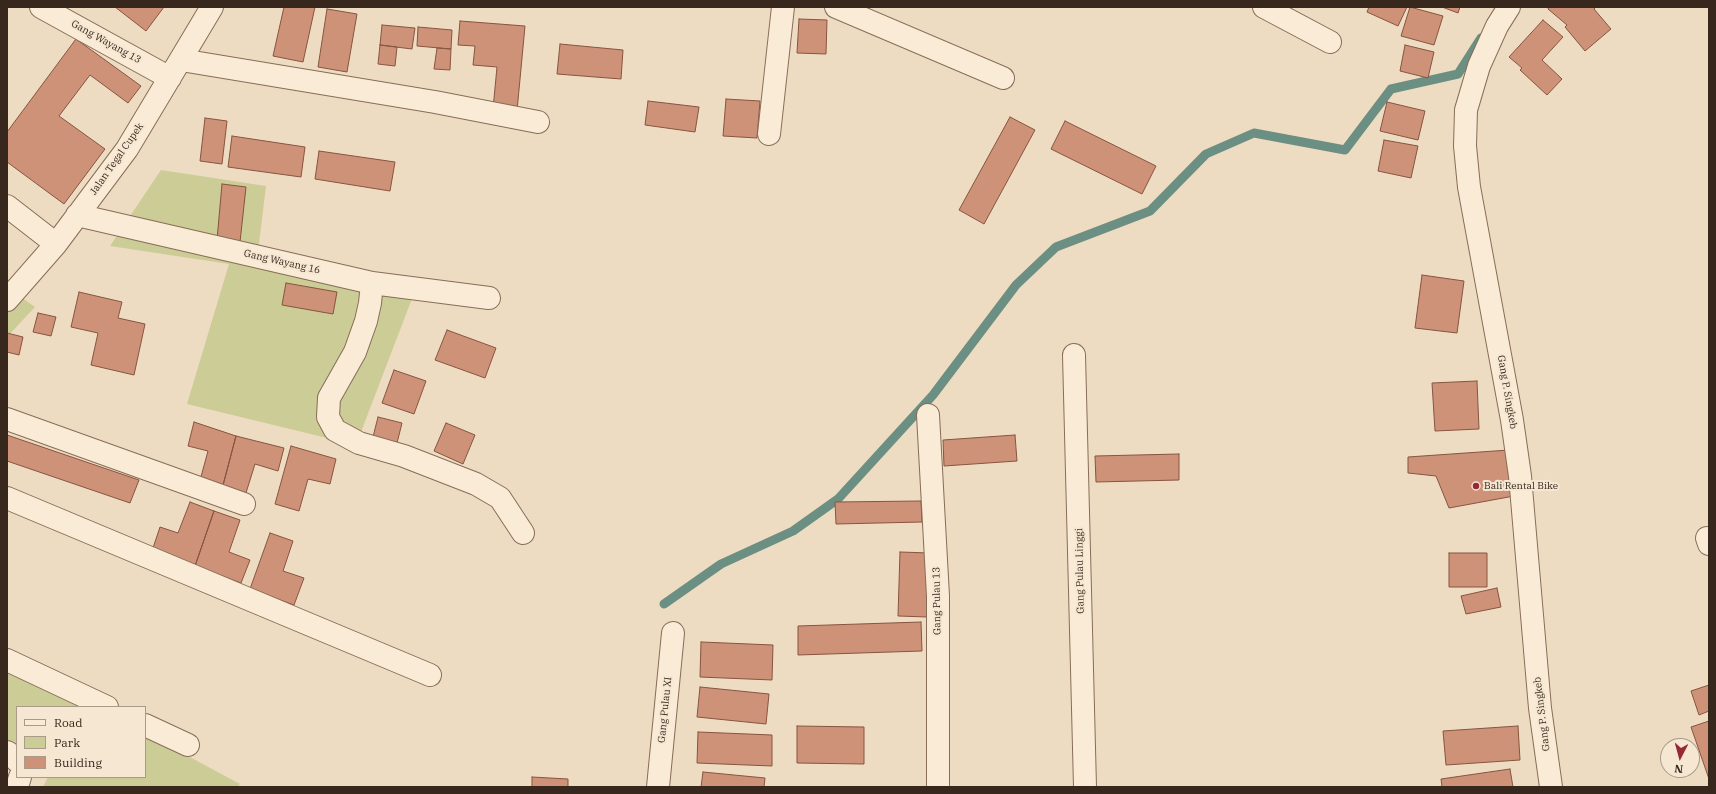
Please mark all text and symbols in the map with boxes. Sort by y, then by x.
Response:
street label: Gang Wayang 13 [69,18,143,66]
street label: Jalan Tegal Cupek [88,121,146,197]
street label: Gang Wayang 16 [243,247,321,277]
street label: Gang P. Singkeb [1495,354,1519,430]
place label: Bali Rental Bike [1484,480,1558,492]
marker: Bali Rental Bike [1471,481,1481,491]
street label: Gang Pulau Linggi [1073,528,1087,614]
street label: Gang Pulau 13 [930,567,944,635]
street label: Gang Pulau XI [656,676,674,744]
street label: Gang P. Singkeb [1531,676,1553,752]
legend [16,706,146,778]
text: Road [54,715,83,730]
text: Park [54,735,80,750]
north arrow [1660,738,1700,778]
text: Building [54,755,102,770]
text: N [1674,762,1684,776]

